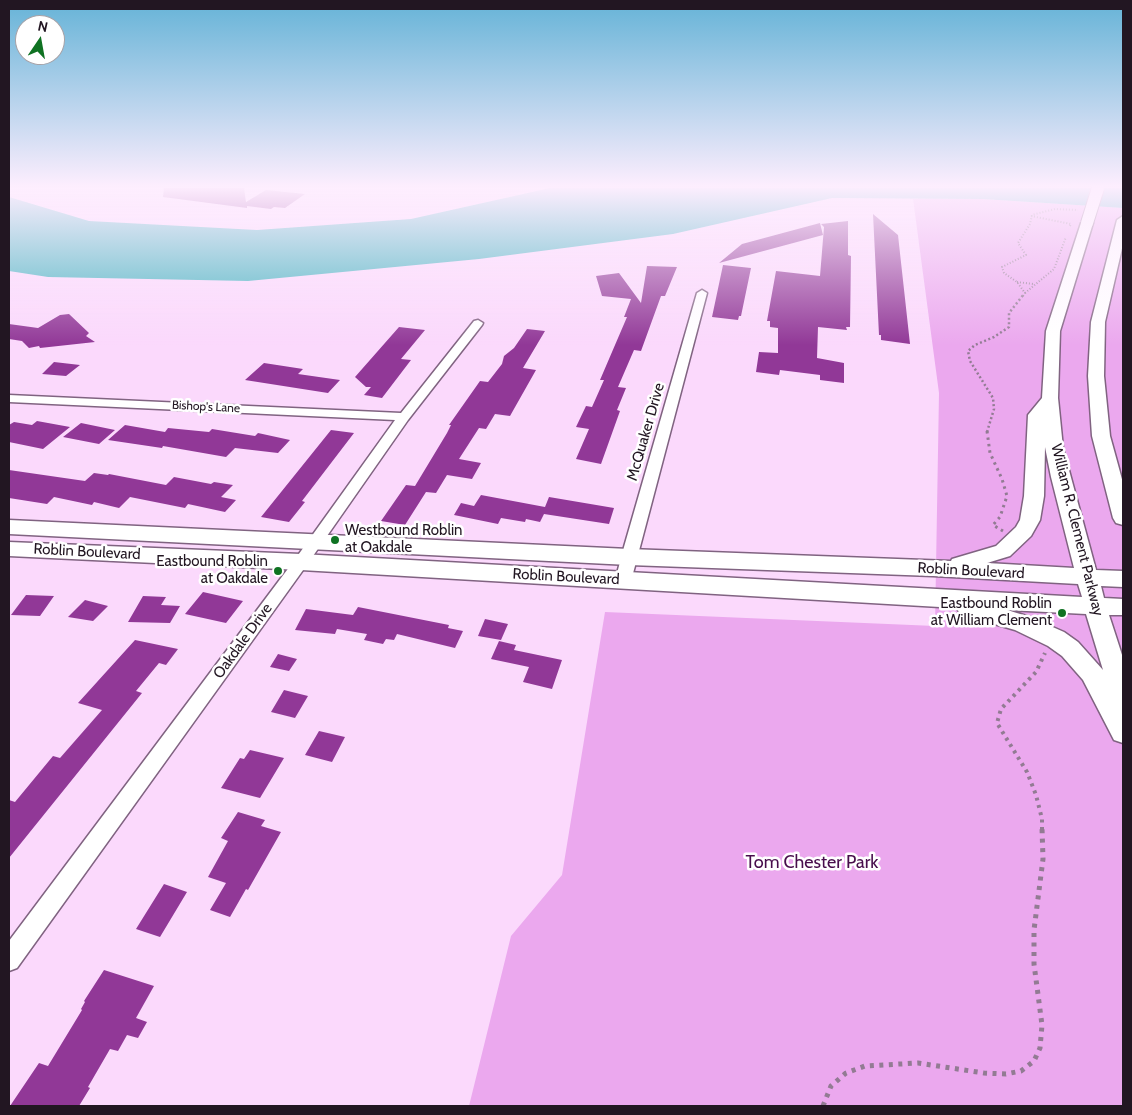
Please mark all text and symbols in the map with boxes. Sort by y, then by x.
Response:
north arrow [15,15,65,65]
text: N [36,16,50,36]
street label: McQuaker Drive [623,381,669,483]
street label: Bishop's Lane [171,398,241,416]
street label: William R. Clement Parkway [1047,442,1107,618]
place label: Westbound Roblin at Oakdale [345,522,463,557]
marker: Westbound Roblin at Oakdale [329,534,341,546]
street label: Roblin Boulevard [33,540,141,564]
place label: Eastbound Roblin at Oakdale [156,553,268,588]
street label: Roblin Boulevard [917,559,1025,583]
marker: Eastbound Roblin at Oakdale [272,565,284,577]
street label: Roblin Boulevard [512,565,620,589]
place label: Eastbound Roblin at William Clement [931,595,1052,630]
street label: Oakdale Drive [210,600,276,682]
marker: Eastbound Roblin at William Clement [1056,607,1068,619]
park label: Tom Chester Park [746,852,878,874]

